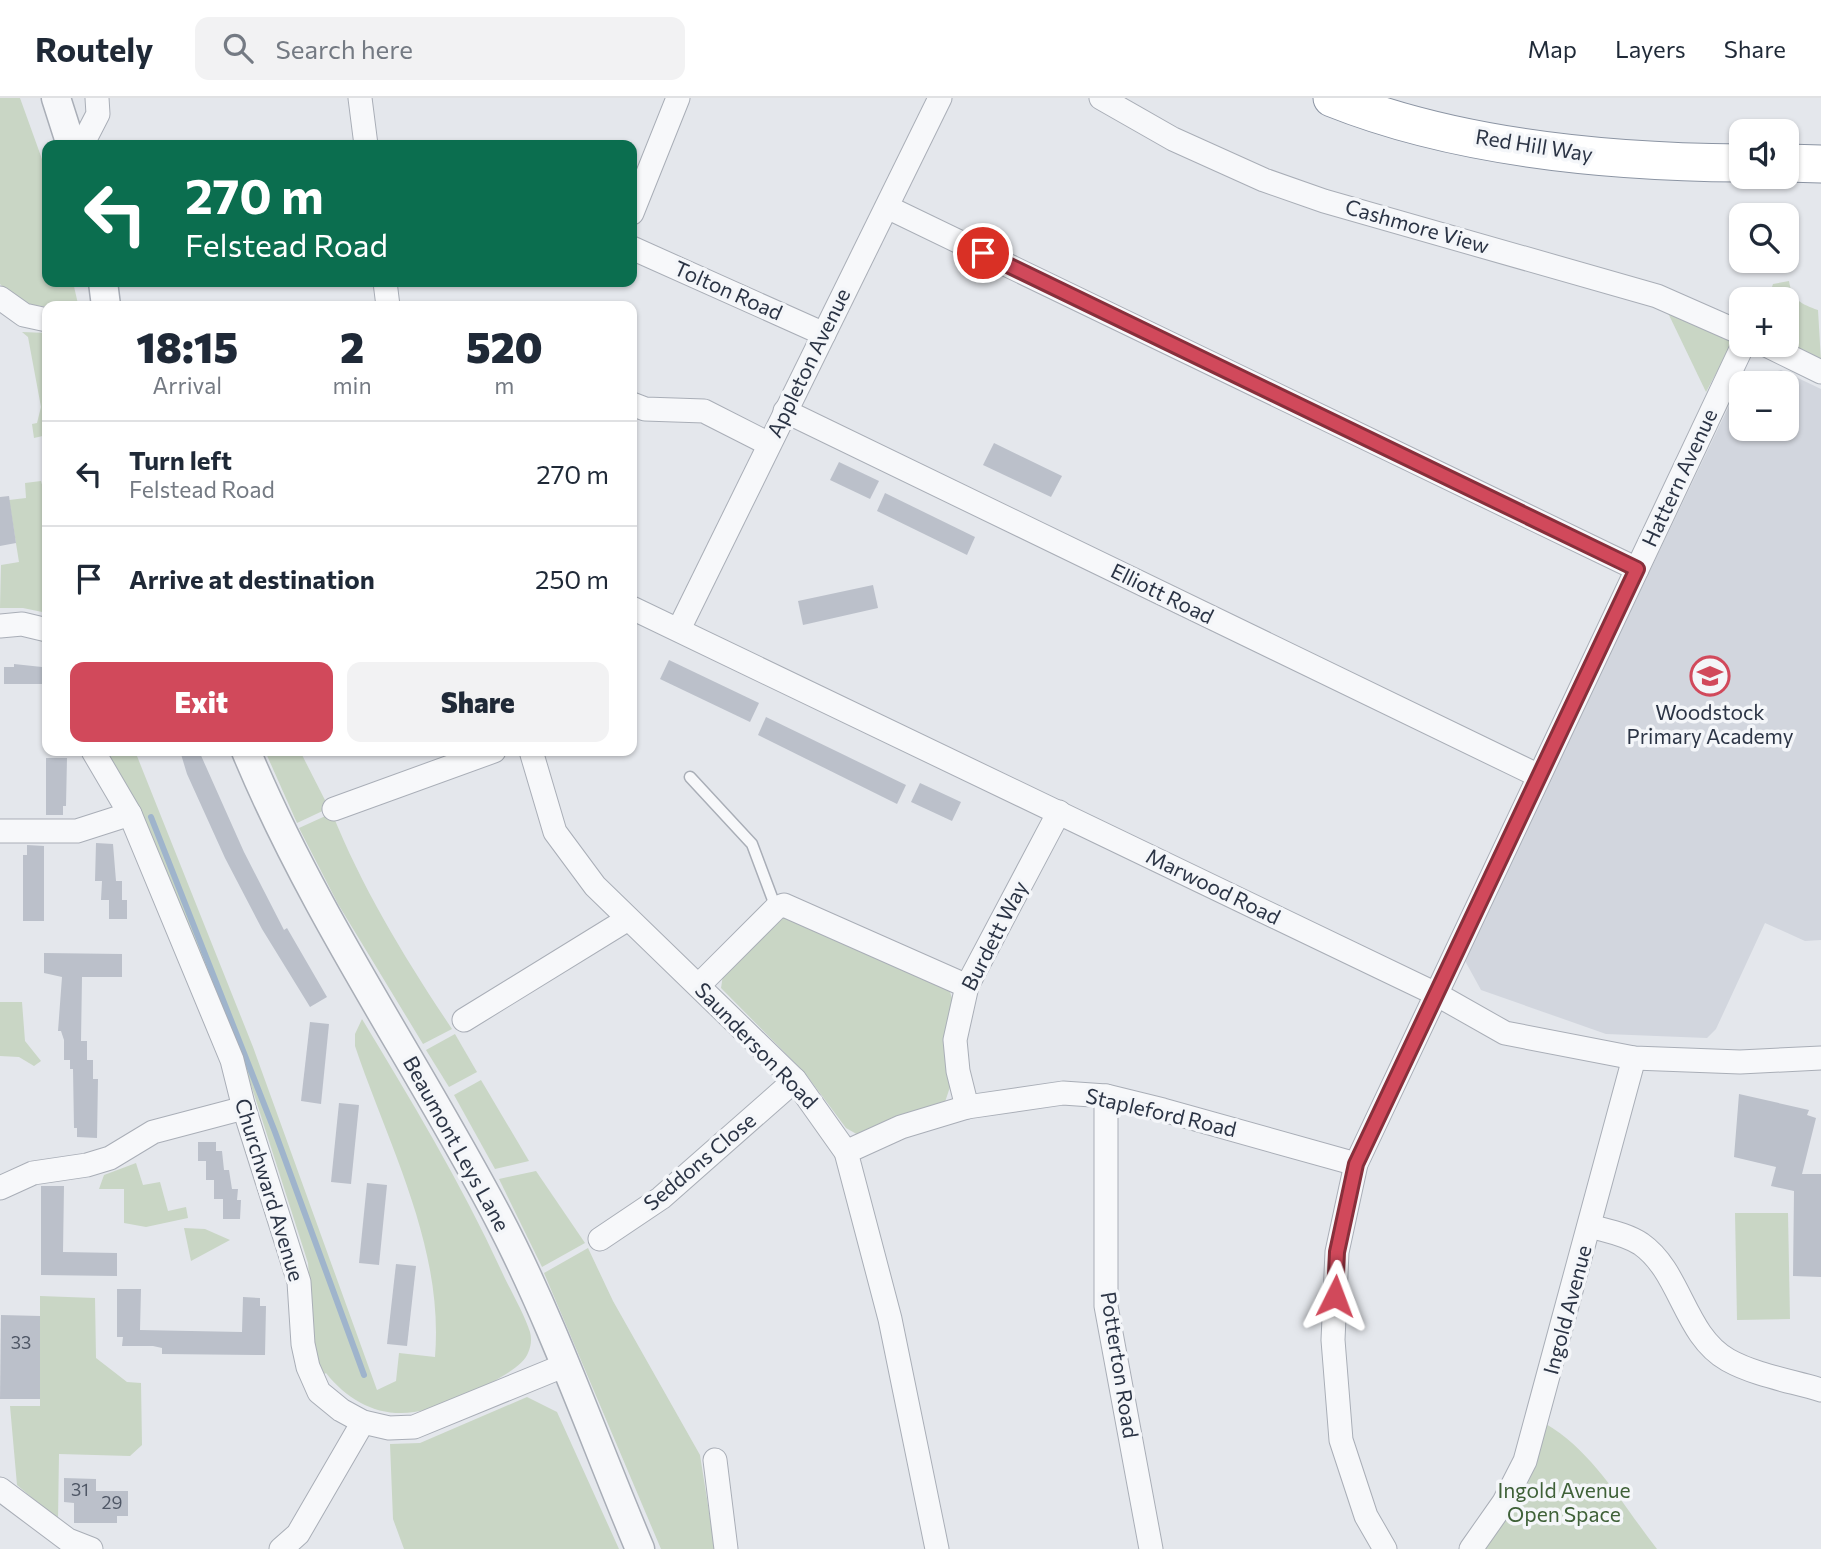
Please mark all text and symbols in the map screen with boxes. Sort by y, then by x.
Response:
search box [195,17,685,80]
text: Routely [35,28,153,69]
icon: search [219,29,257,67]
text: Search here [275,33,413,64]
text: Map [1528,34,1577,63]
text: Layers [1615,34,1686,63]
text: Share [1724,34,1786,63]
map controls [1729,119,1799,441]
button: sound [1729,119,1799,189]
street label: Red Hill Way [1474,123,1595,166]
text: 270 m [185,164,324,224]
icon: left [70,168,161,259]
street label: Cashmore View [1343,193,1492,258]
button: search [1729,203,1799,273]
pin [953,223,1013,283]
text: Felstead Road [185,224,388,264]
icon: arrive [964,234,1002,272]
street label: Tolton Road [671,255,787,325]
street label: Appleton Avenue [761,284,855,441]
button: + [1729,287,1799,357]
text: 18:15 [136,320,238,372]
text: 2 [340,320,364,372]
text: 520 [466,320,543,372]
text: Arrival [152,371,222,399]
text: min [332,371,372,399]
text: m [494,371,514,399]
button: − [1729,371,1799,441]
street label: Hattern Avenue [1636,404,1722,550]
text: Turn left [129,444,232,475]
icon: left [70,455,108,493]
text: 270 m [536,458,609,489]
text: Felstead Road [129,475,275,503]
street label: Elliott Road [1107,557,1218,628]
icon: arrive [70,560,108,598]
text: Arrive at destination [129,563,375,594]
text: 250 m [535,563,609,594]
school or university icon: Woodstock Primary Academy [1689,655,1731,697]
button: Exit [70,662,333,742]
button: Share [347,662,609,742]
place label: Woodstock Primary Academy [1626,699,1794,748]
street label: Marwood Road [1143,842,1285,929]
street label: Burdett Way [955,876,1032,994]
street label: Saunderson Road [691,977,824,1113]
street label: Beaumont Leys Lane [399,1051,516,1235]
street label: Stapleford Road [1084,1082,1239,1141]
street label: Churchward Avenue [231,1095,310,1284]
street label: Seddons Close [638,1107,760,1215]
street label: Ingold Avenue [1537,1242,1596,1377]
position arrow [1298,1259,1372,1333]
street label: Potterton Road [1097,1290,1144,1440]
house number: 33 [11,1331,31,1353]
park label: Ingold Avenue Open Space [1497,1477,1631,1526]
house number: 31 [71,1478,89,1500]
house number: 29 [102,1491,122,1513]

